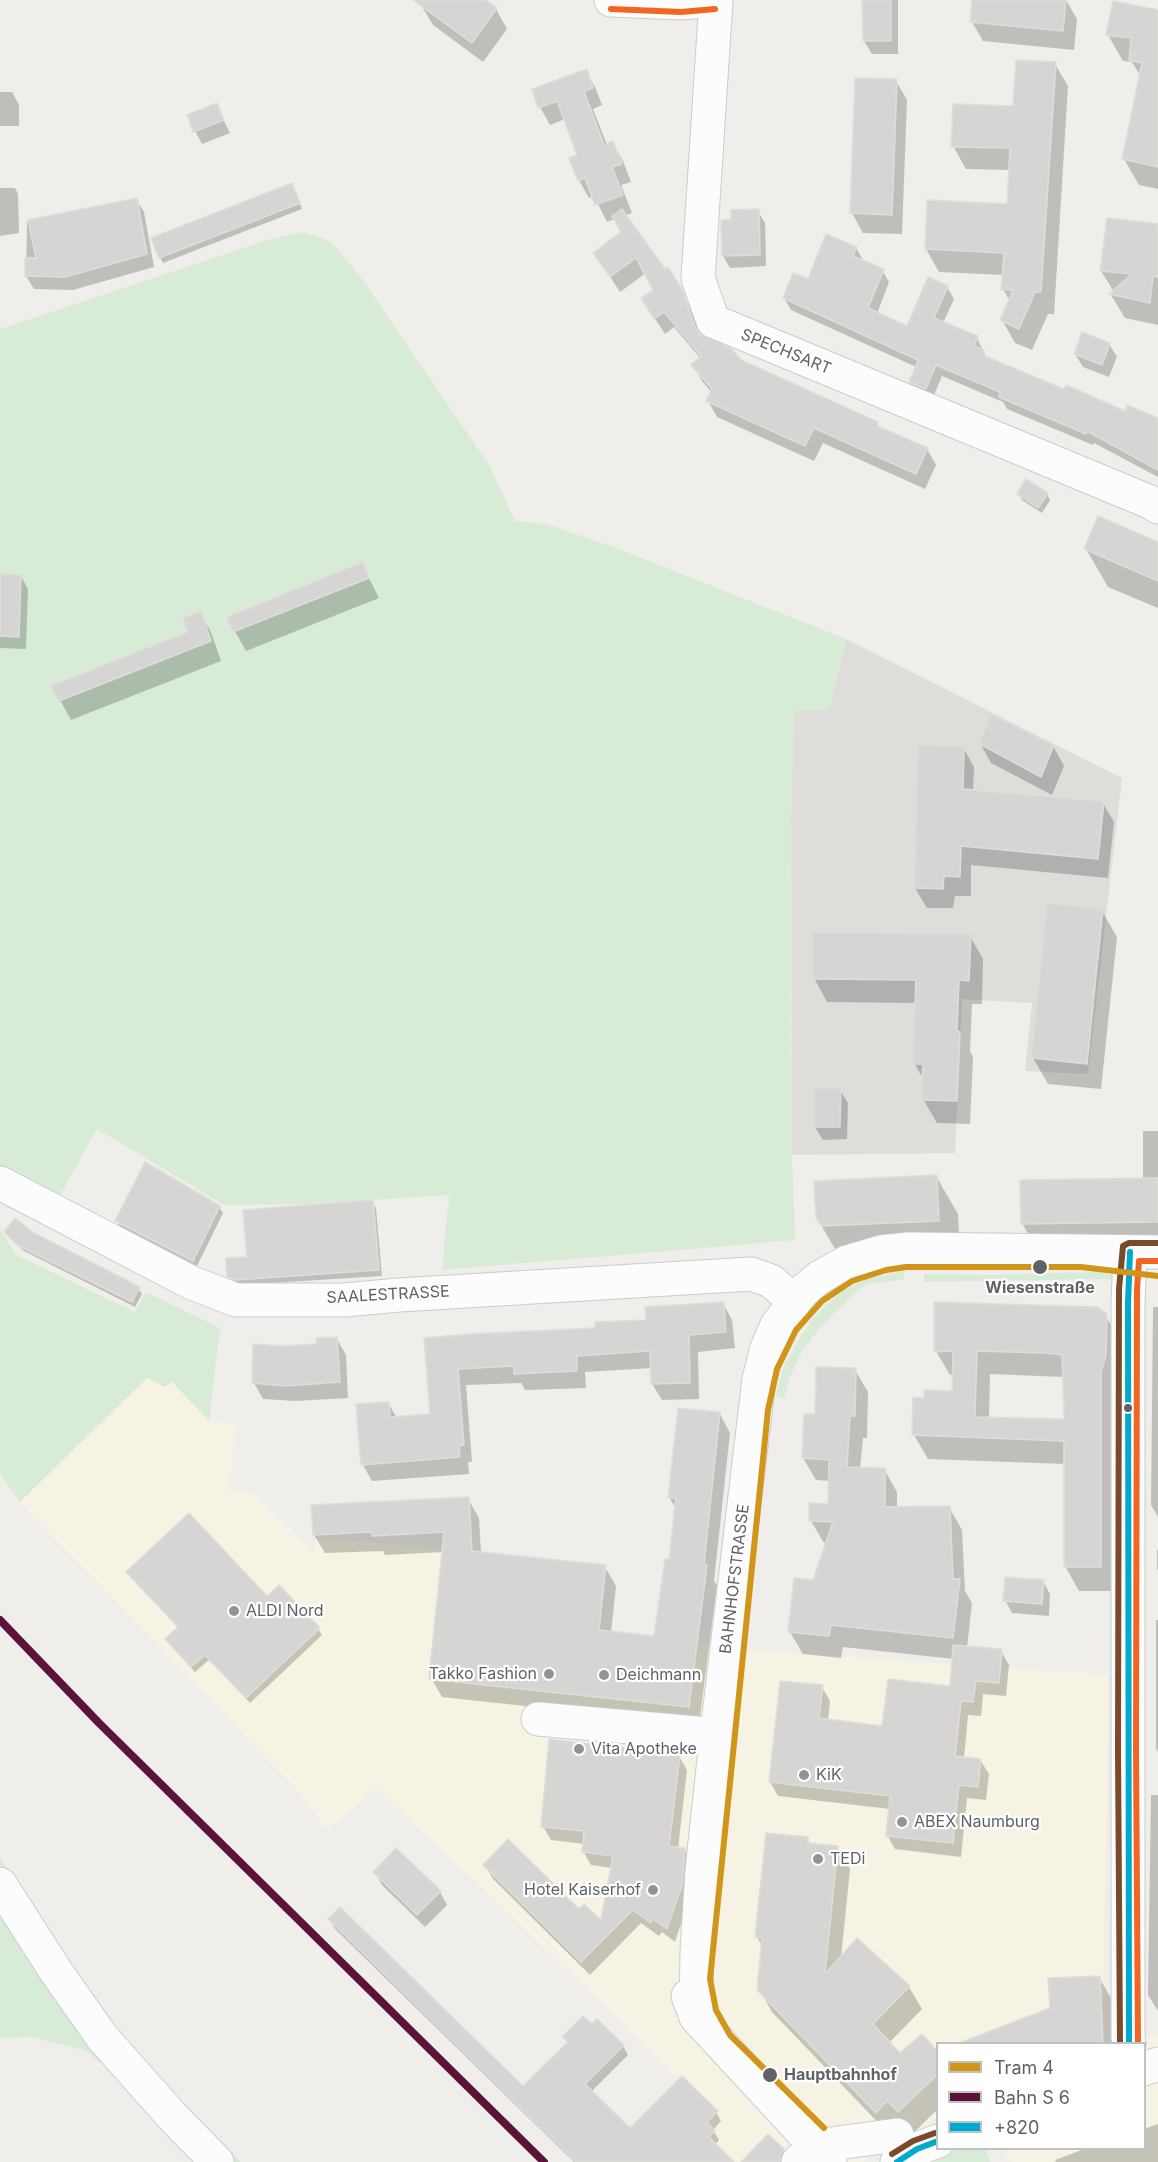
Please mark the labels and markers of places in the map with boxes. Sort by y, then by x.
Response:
marker: Wiesenstraße [1031,1258,1049,1276]
place label: Wiesenstraße [985,1278,1095,1298]
unlabelled marker [1122,1402,1134,1414]
place label: ALDI Nord [246,1601,324,1621]
marker: ALDI Nord [227,1604,241,1618]
place label: Takko Fashion [429,1664,537,1684]
place label: Deichmann [616,1665,701,1685]
marker: Takko Fashion [542,1667,556,1681]
marker: Deichmann [597,1668,611,1682]
place label: Vita Apotheke [591,1739,697,1759]
marker: Vita Apotheke [572,1742,586,1756]
place label: KiK [816,1765,842,1785]
marker: KiK [797,1768,811,1782]
place label: ABEX Naumburg [914,1812,1040,1832]
marker: ABEX Naumburg [895,1815,909,1829]
place label: TEDi [830,1849,865,1869]
marker: TEDi [811,1852,825,1866]
place label: Hotel Kaiserhof [524,1880,641,1900]
marker: Hotel Kaiserhof [646,1883,660,1897]
place label: Hauptbahnhof [784,2065,897,2085]
marker: Hauptbahnhof [761,2066,779,2084]

